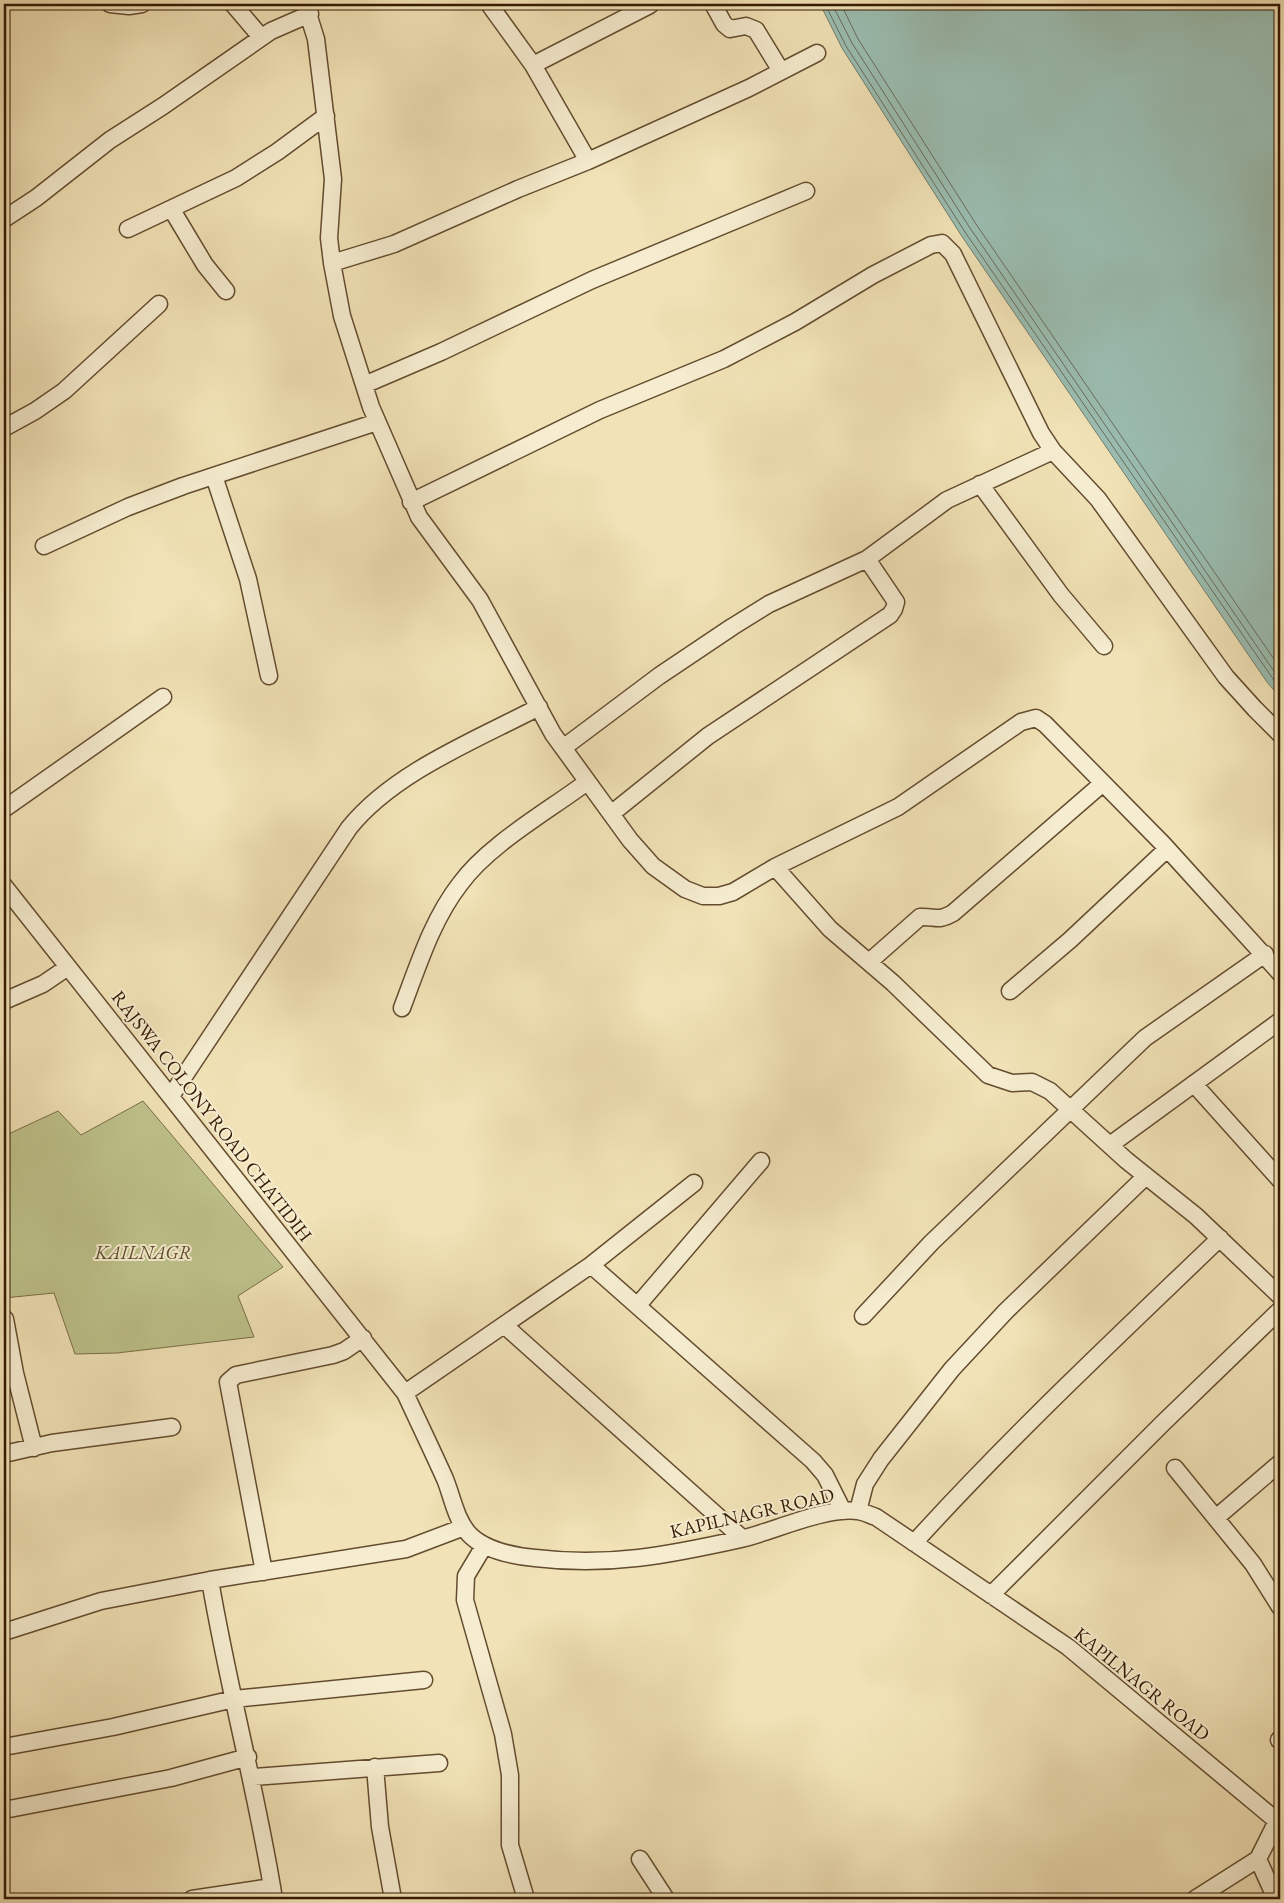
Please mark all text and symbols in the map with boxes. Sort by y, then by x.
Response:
street label: RAJSWA COLONY ROAD CHATIDIH [106,985,318,1247]
park label: KAILNAGR [94,1240,191,1265]
street label: KAPILNAGR ROAD [667,1482,837,1544]
street label: KAPILNAGR ROAD [1069,1621,1215,1747]

